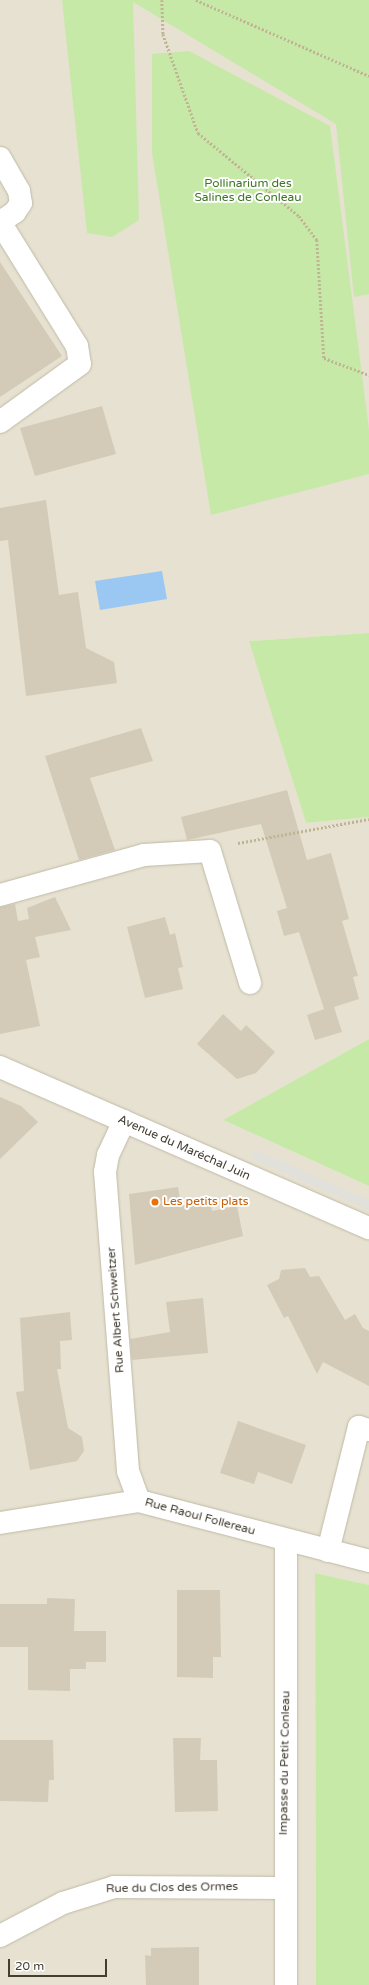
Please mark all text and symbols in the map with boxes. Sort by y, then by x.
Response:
park label: Pollinarium des Salines de Conleau [194,177,302,205]
street label: Avenue du Maréchal Juin [116,1112,252,1184]
place label: Les petits plats [163,1195,248,1209]
marker: Les petits plats [150,1197,160,1207]
street label: Rue Albert Schweitzer [104,1246,128,1374]
street label: Rue Raoul Follereau [143,1495,257,1539]
street label: Impasse du Petit Conleau [277,1691,293,1835]
street label: Rue du Clos des Ormes [106,1880,238,1896]
scale bar [10,1951,109,1977]
text: 20 m [15,1959,44,1973]

